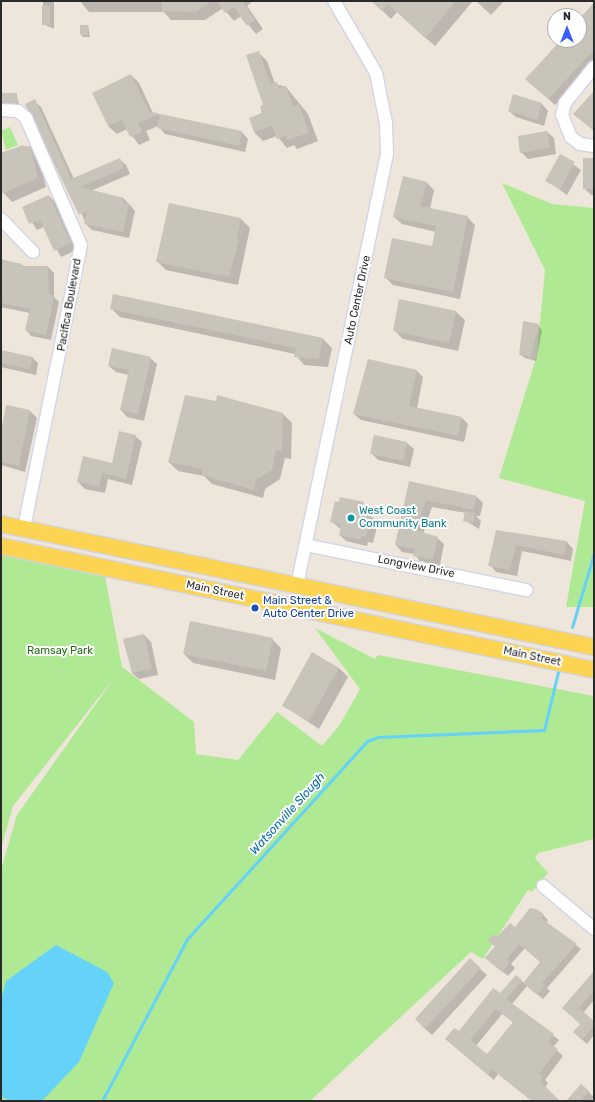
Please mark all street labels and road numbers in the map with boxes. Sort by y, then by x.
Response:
street label: Auto Center Drive [342,254,374,346]
street label: Pacifica Boulevard [55,258,85,352]
street label: Longview Drive [376,553,456,581]
street label: Main Street [185,578,245,604]
street label: Main Street [502,644,562,670]

